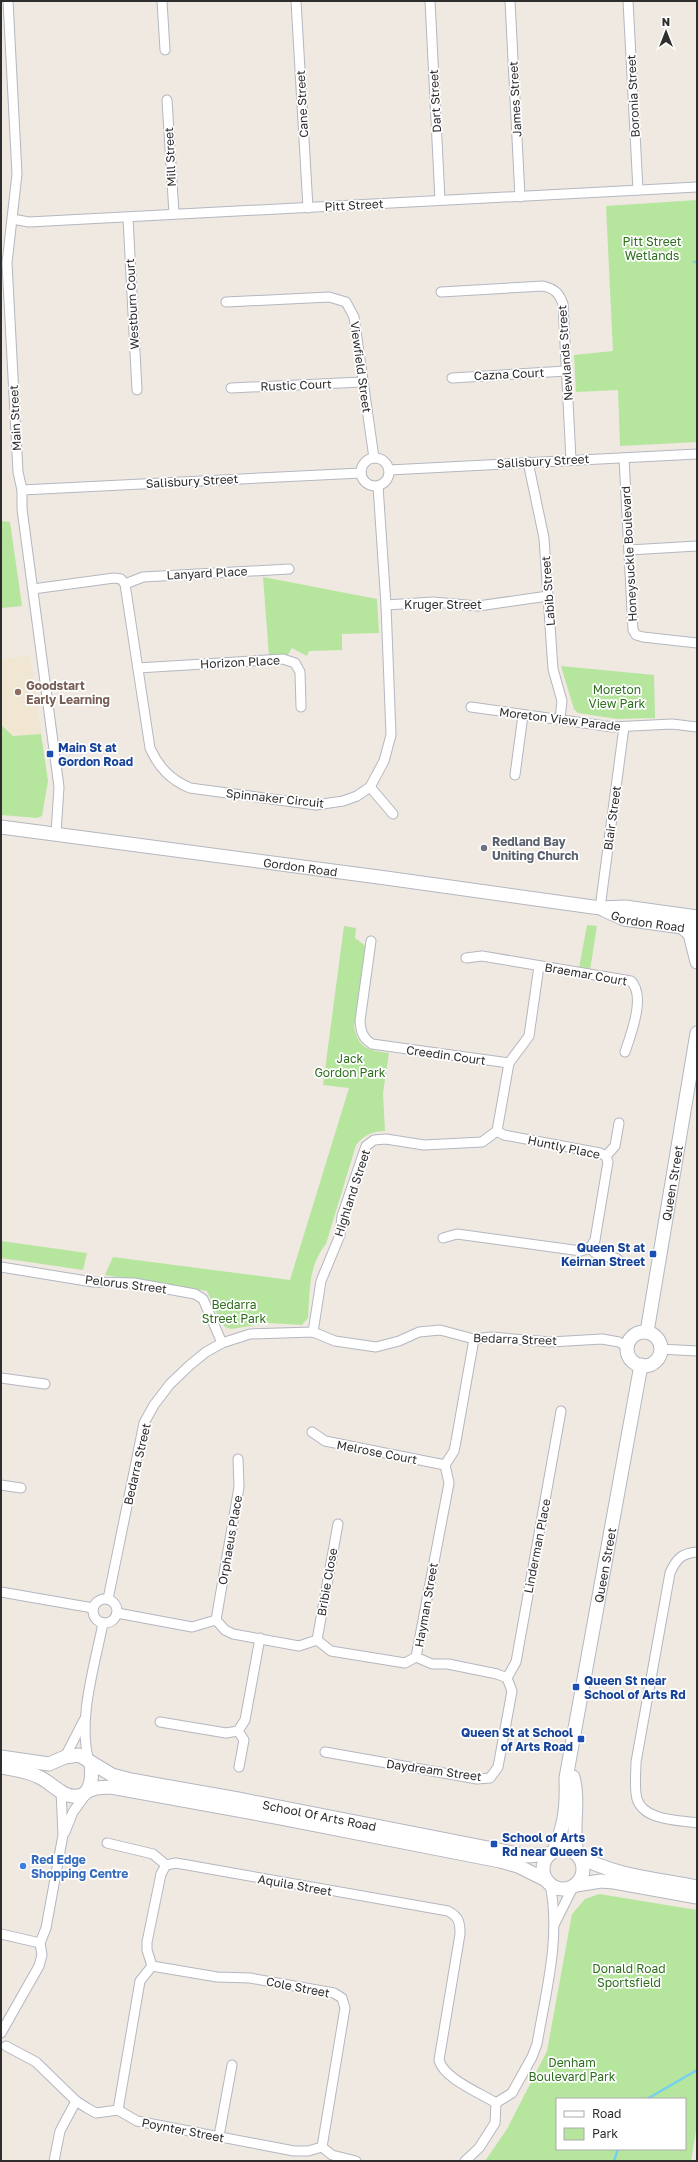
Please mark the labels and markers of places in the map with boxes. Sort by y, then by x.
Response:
place label: Goodstart Early Learning [26,678,110,707]
marker: Goodstart Early Learning [13,687,23,697]
place label: Main St at Gordon Road [58,740,133,769]
marker: Main St at Gordon Road [45,749,55,759]
place label: Redland Bay Uniting Church [492,834,579,863]
marker: Redland Bay Uniting Church [479,843,489,853]
place label: Queen St at Keirnan Street [561,1240,645,1269]
marker: Queen St at Keirnan Street [648,1249,658,1259]
place label: Queen St near School of Arts Rd [584,1673,686,1702]
marker: Queen St near School of Arts Rd [571,1682,581,1692]
place label: Queen St at School of Arts Road [461,1725,573,1754]
marker: Queen St at School of Arts Road [576,1734,586,1744]
place label: School of Arts Rd near Queen St [502,1830,603,1859]
marker: School of Arts Rd near Queen St [489,1839,499,1849]
place label: Red Edge Shopping Centre [31,1852,128,1881]
marker: Red Edge Shopping Centre [18,1861,28,1871]

